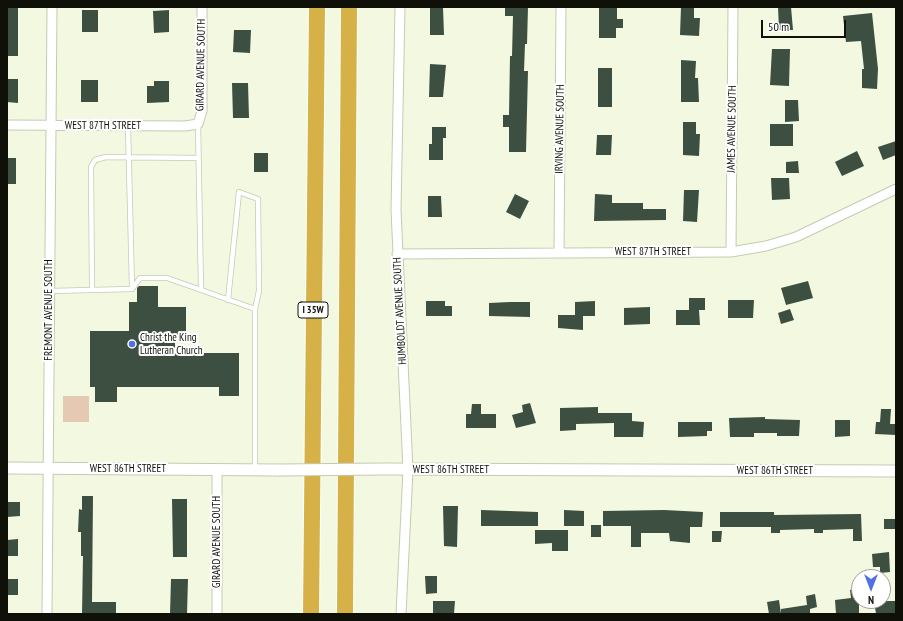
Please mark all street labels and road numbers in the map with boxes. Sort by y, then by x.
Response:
street label: GIRARD AVENUE SOUTH [194,19,208,111]
street label: IRVING AVENUE SOUTH [553,84,567,174]
street label: JAMES AVENUE SOUTH [725,85,739,173]
street label: WEST 87TH STREET [65,119,141,133]
street label: WEST 87TH STREET [615,245,691,259]
street label: HUMBOLDT AVENUE SOUTH [391,257,409,365]
street label: FREMONT AVENUE SOUTH [42,259,56,361]
road number: I 35W [298,302,328,318]
street label: WEST 86TH STREET [90,462,166,476]
street label: WEST 86TH STREET [413,463,489,477]
street label: WEST 86TH STREET [737,464,813,478]
street label: GIRARD AVENUE SOUTH [210,496,224,588]

